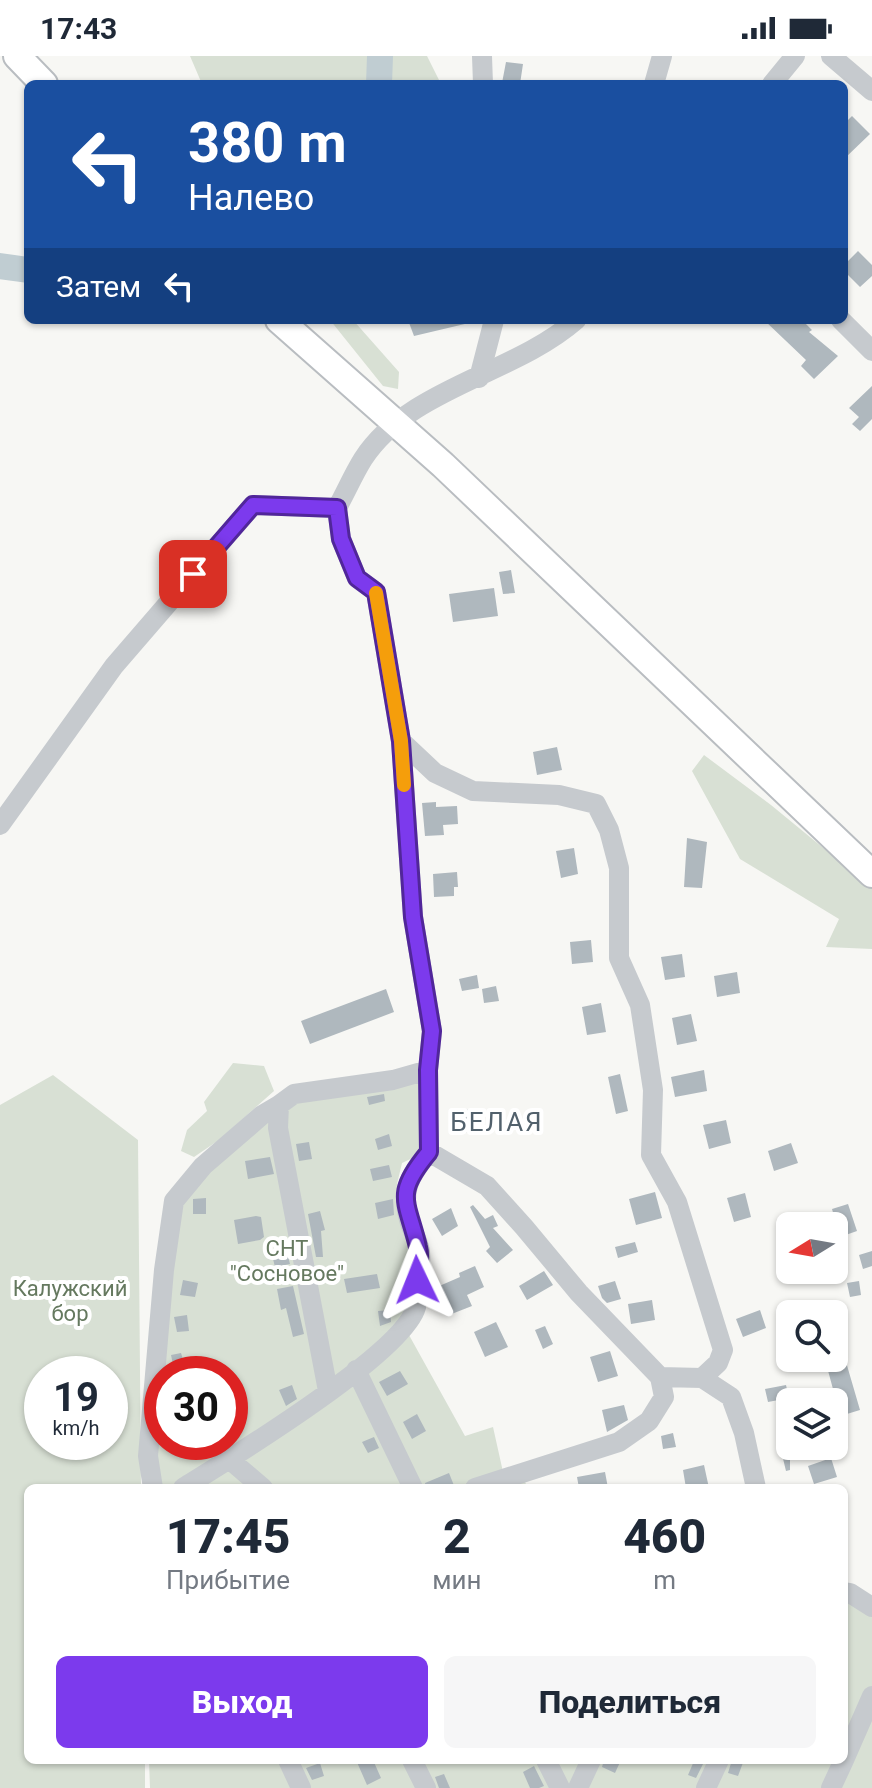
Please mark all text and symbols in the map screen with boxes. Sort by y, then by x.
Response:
text: 17:43 [40,11,117,46]
text: 380 m [188,110,347,176]
icon: left [56,112,160,216]
text: Налево [188,177,314,219]
icon: left [157,264,201,308]
text: Затем [56,269,141,304]
pin [159,540,227,608]
icon: arrive [171,552,215,596]
district label: БЕЛАЯ [450,1107,544,1137]
north arrow [776,1212,848,1284]
map controls [776,1212,848,1460]
park label: СНТ "Сосновое" [230,1236,344,1286]
position arrow [375,1238,459,1322]
park label: Калужский бор [13,1276,127,1326]
button: search [776,1300,848,1372]
speed limit sign: 30 [144,1356,248,1460]
text: 19 [53,1374,99,1421]
button: layers [776,1388,848,1460]
text: km/h [53,1416,99,1440]
text: 17:45 [166,1508,290,1565]
text: 2 [443,1508,471,1565]
text: 460 [623,1508,706,1565]
text: Прибытие [166,1565,290,1595]
text: мин [432,1565,481,1595]
text: m [653,1565,676,1595]
button: Выход [56,1656,428,1748]
button: Поделиться [444,1656,816,1748]

